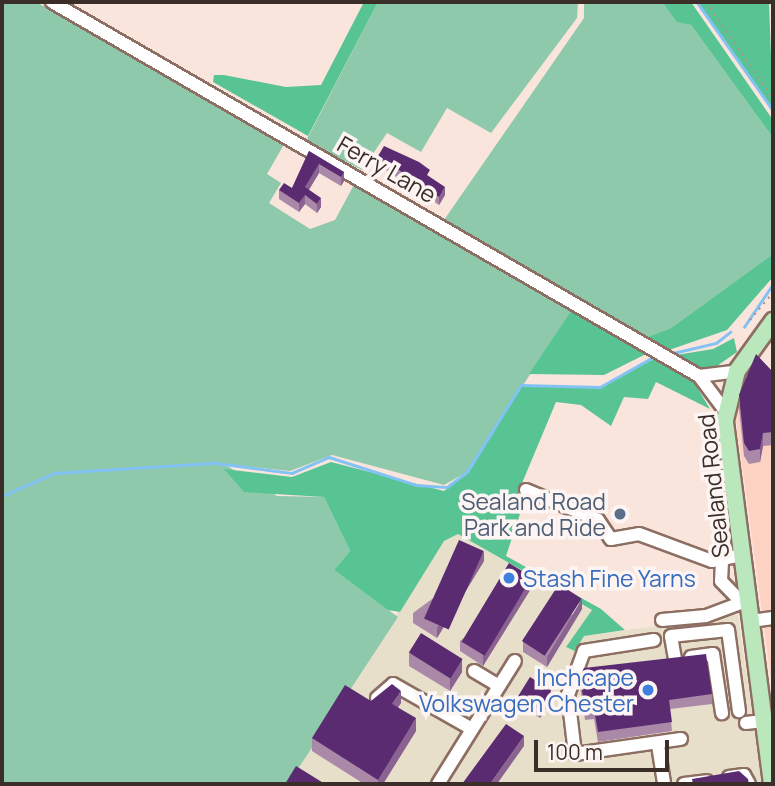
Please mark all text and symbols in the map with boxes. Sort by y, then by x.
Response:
street label: Ferry Lane [333,130,441,208]
street label: Sealand Road [692,413,734,559]
place label: Sealand Road Park and Ride [461,487,606,541]
marker: Sealand Road Park and Ride [612,506,628,522]
place label: Stash Fine Yarns [523,564,696,592]
marker: Stash Fine Yarns [501,570,517,586]
place label: Inchcape Volkswagen Chester [419,663,634,717]
marker: Inchcape Volkswagen Chester [640,682,656,698]
scale bar [537,726,672,770]
text: 100 m [547,738,603,766]

